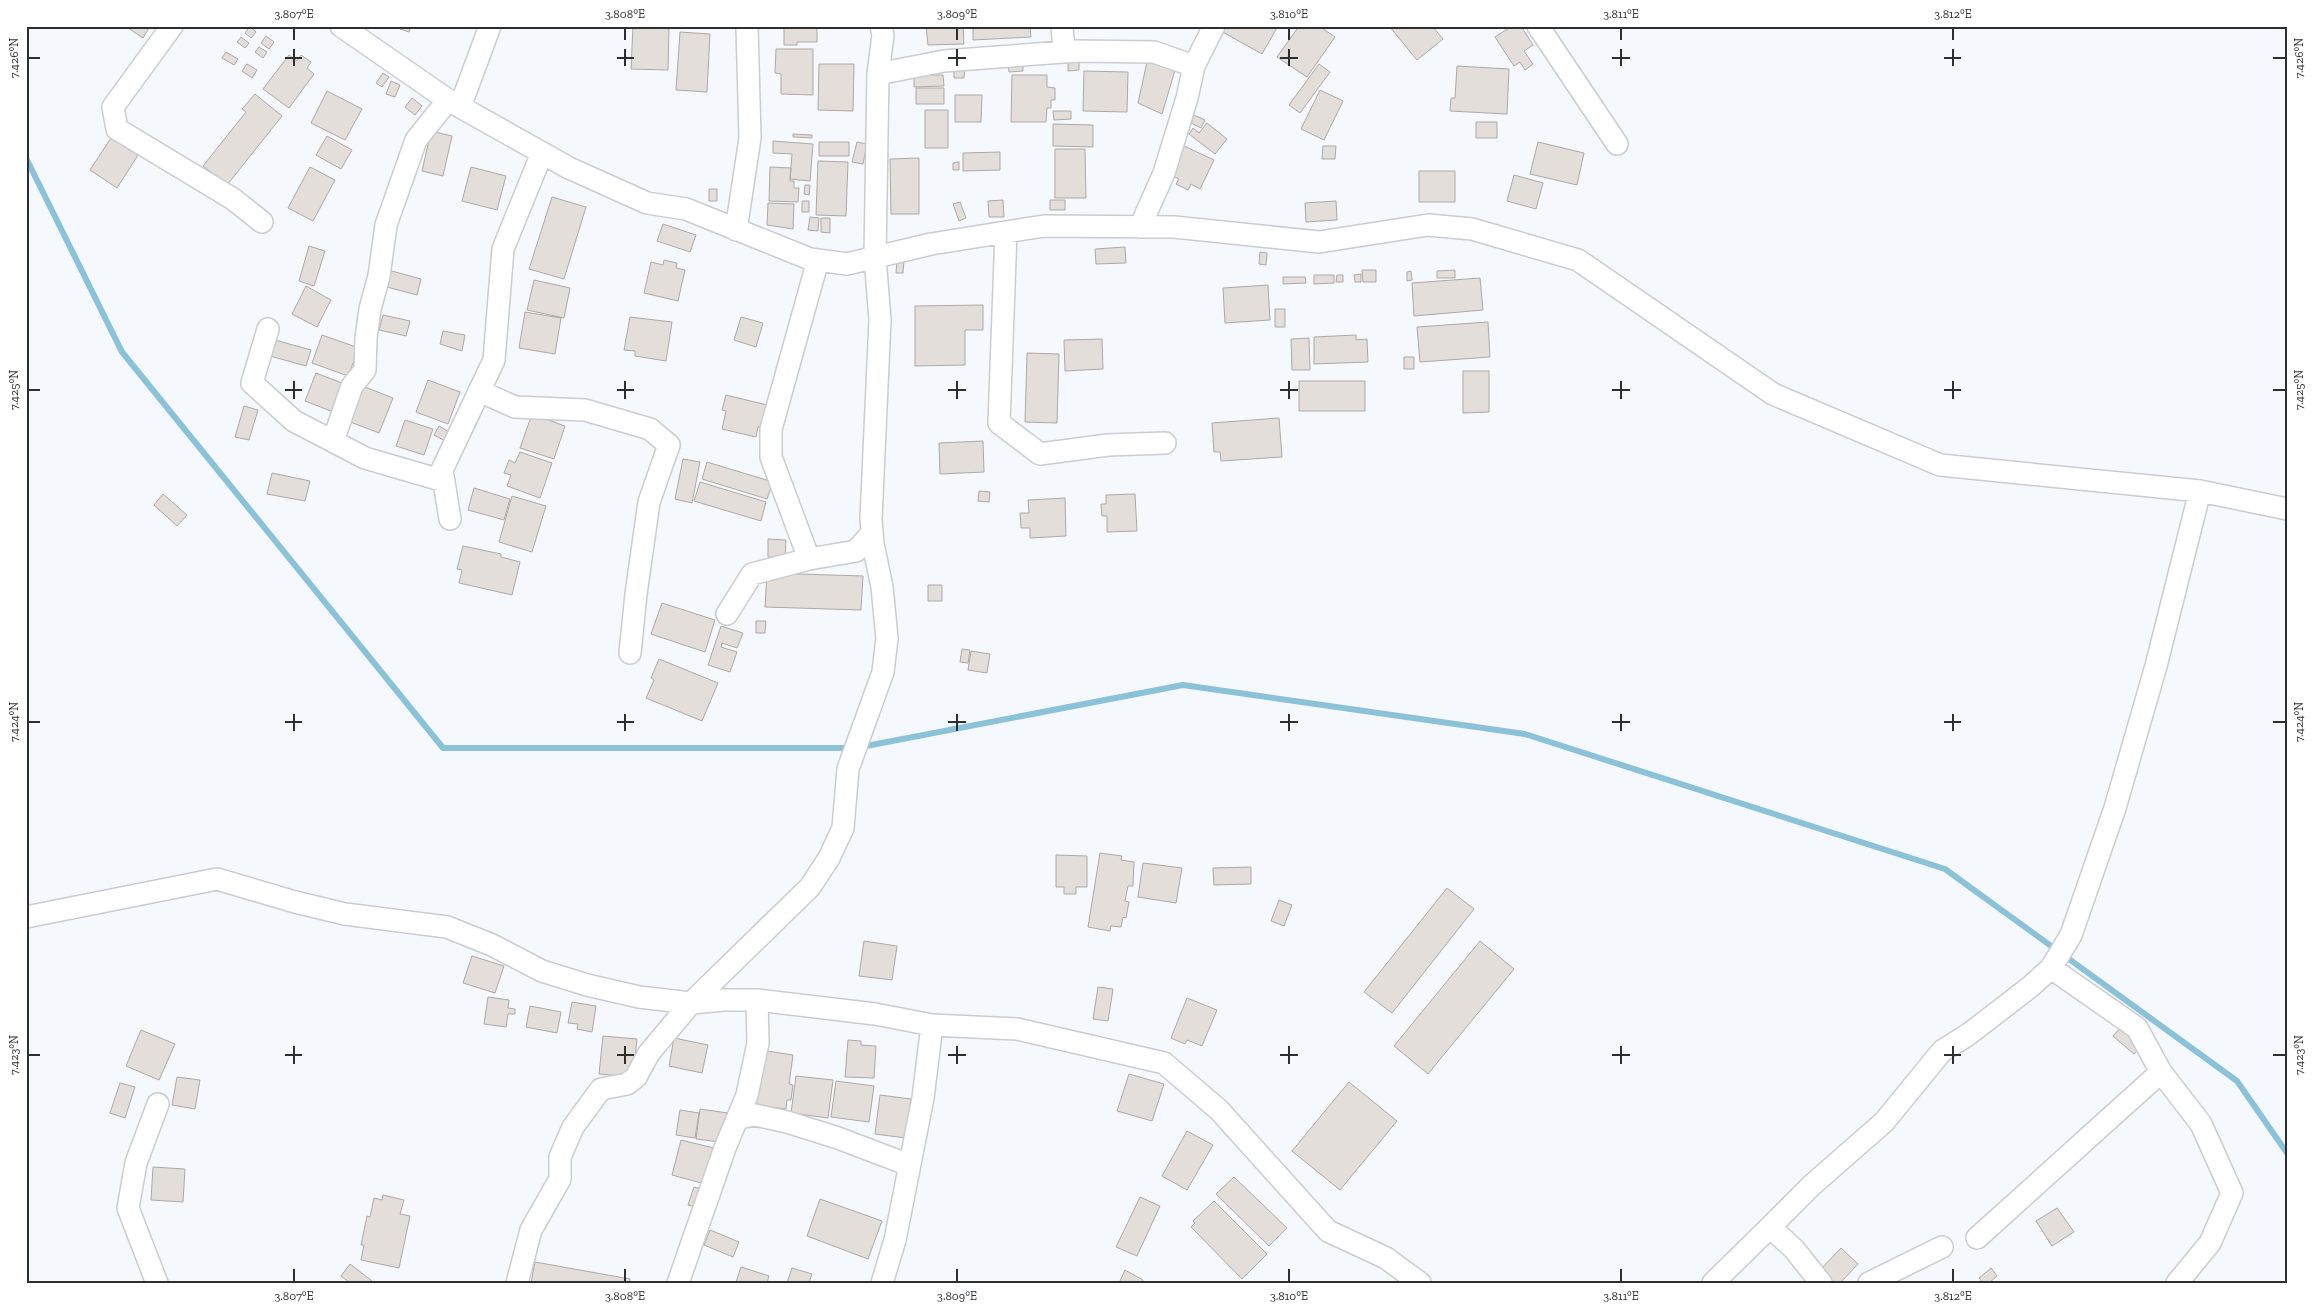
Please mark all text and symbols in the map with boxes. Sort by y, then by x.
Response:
text: 3.807°E [274,7,314,21]
text: 3.808°E [605,7,645,21]
text: 3.809°E [937,7,977,21]
text: 3.810°E [1270,7,1308,21]
text: 3.811°E [1603,7,1639,21]
text: 3.812°E [1934,7,1972,21]
text: 7.426°N [7,38,21,78]
text: 7.426°N [2292,38,2306,78]
text: 7.425°N [7,370,21,410]
text: 7.425°N [2292,370,2306,410]
text: 7.424°N [7,702,21,742]
text: 7.424°N [2292,702,2306,742]
text: 7.423°N [7,1035,21,1075]
text: 7.423°N [2292,1035,2306,1075]
text: 3.807°E [274,1289,314,1303]
text: 3.808°E [605,1289,645,1303]
text: 3.809°E [937,1289,977,1303]
text: 3.810°E [1270,1289,1308,1303]
text: 3.811°E [1603,1289,1639,1303]
text: 3.812°E [1934,1289,1972,1303]

